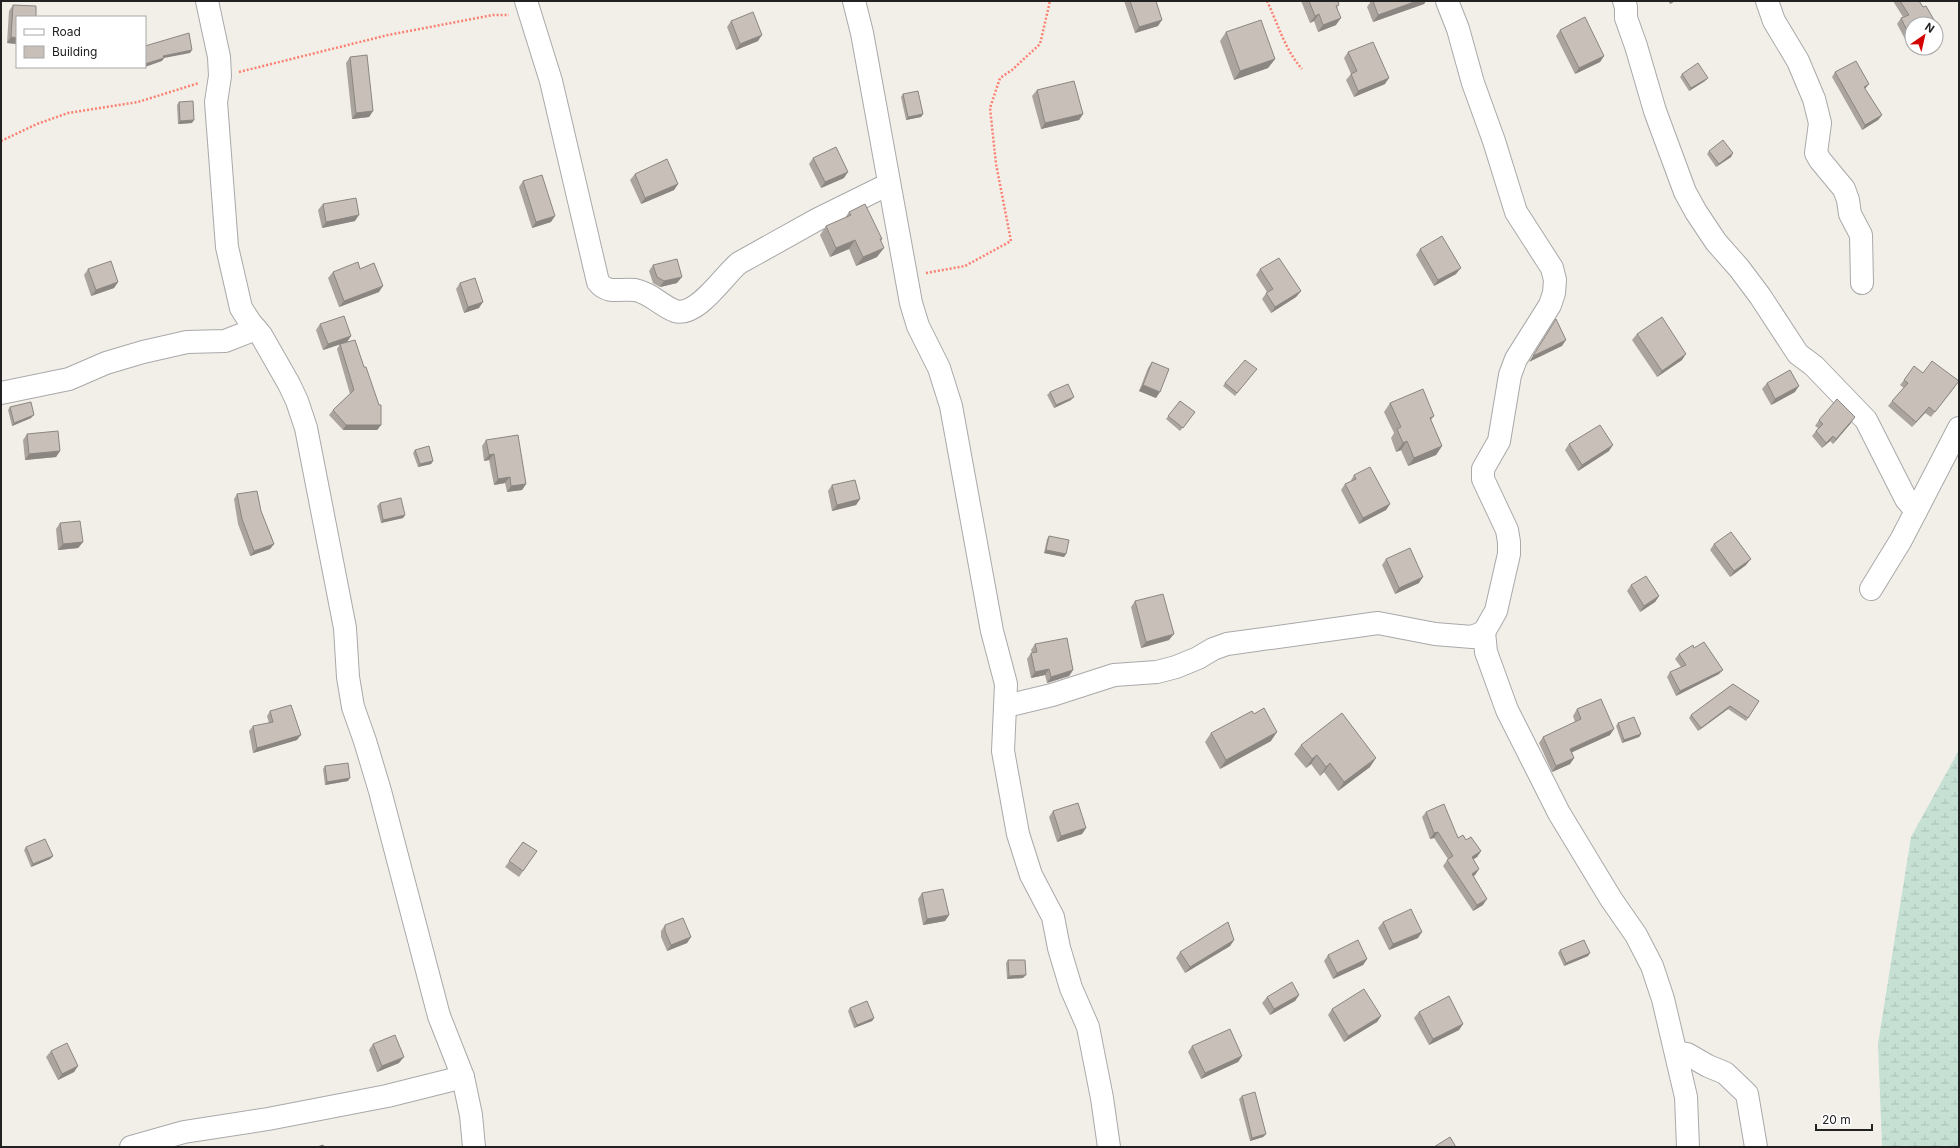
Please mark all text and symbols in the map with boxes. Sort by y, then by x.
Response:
legend [16,16,146,68]
north arrow [1904,16,1944,56]
text: N [1922,20,1937,36]
text: Road [52,24,81,39]
text: Building [52,44,97,59]
scale bar [1816,1106,1872,1132]
text: 20 m [1822,1112,1851,1127]

